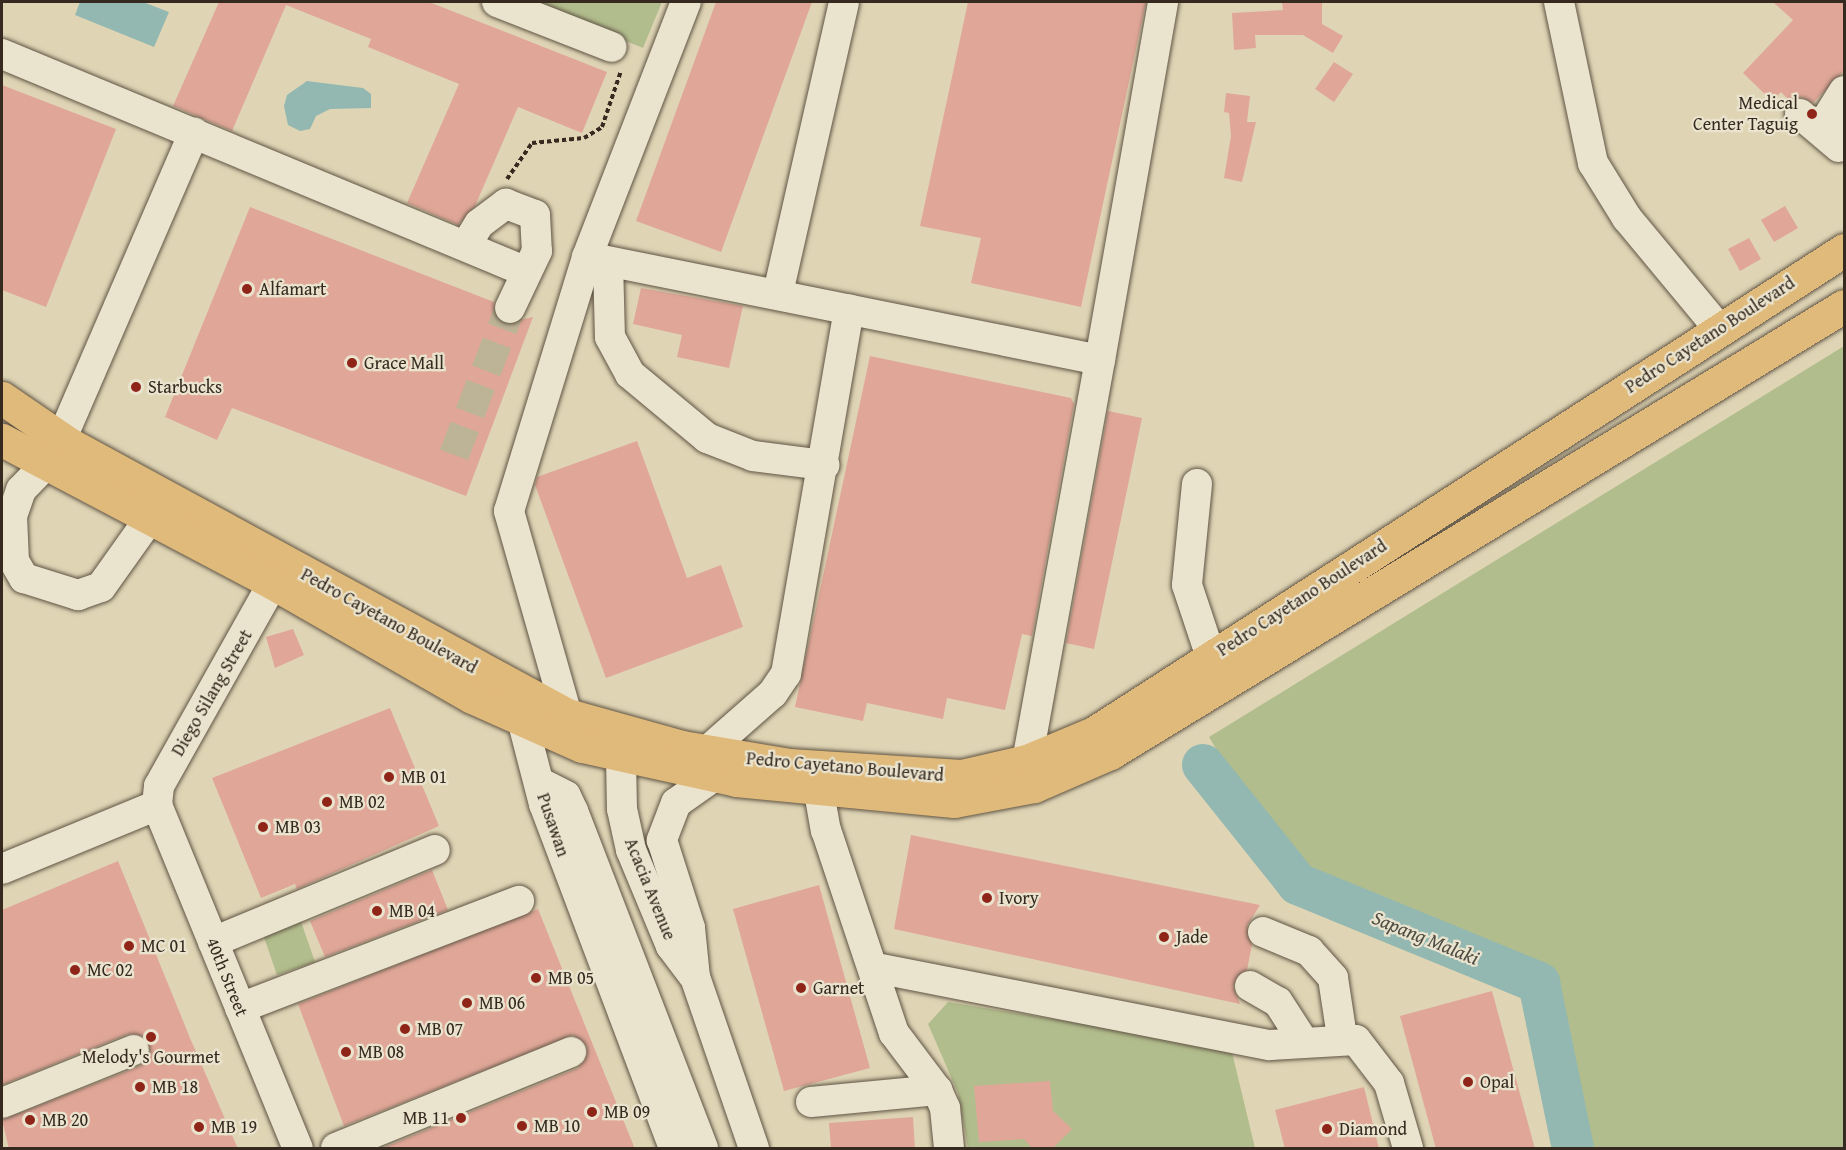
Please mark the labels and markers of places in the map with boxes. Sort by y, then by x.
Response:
place label: Medical Center Taguig [1693,93,1798,136]
marker: Medical Center Taguig [1803,105,1821,123]
place label: Alfamart [259,278,326,300]
marker: Alfamart [240,282,254,296]
place label: Grace Mall [364,352,444,374]
marker: Grace Mall [345,356,359,370]
place label: Starbucks [148,376,222,398]
marker: Starbucks [129,380,143,394]
place label: MB 01 [401,766,447,788]
marker: MB 01 [382,770,396,784]
place label: MB 02 [339,791,385,813]
marker: MB 02 [320,795,334,809]
place label: MB 03 [275,816,321,838]
marker: MB 03 [256,820,270,834]
place label: Ivory [999,887,1039,909]
marker: Ivory [980,891,994,905]
place label: MB 04 [389,900,435,922]
marker: MB 04 [370,904,384,918]
place label: Jade [1176,926,1208,948]
marker: Jade [1157,930,1171,944]
place label: MC 01 [141,935,187,957]
marker: MC 01 [122,939,136,953]
place label: MC 02 [87,959,133,981]
marker: MC 02 [68,963,82,977]
place label: MB 05 [548,967,594,989]
marker: MB 05 [529,971,543,985]
place label: Garnet [813,977,864,999]
marker: Garnet [794,981,808,995]
place label: MB 06 [479,992,525,1014]
marker: MB 06 [460,996,474,1010]
place label: MB 07 [417,1018,463,1040]
marker: MB 07 [398,1022,412,1036]
marker: Melody's Gourmet [144,1030,158,1044]
place label: MB 08 [358,1041,404,1063]
marker: MB 08 [339,1045,353,1059]
place label: Melody's Gourmet [82,1046,220,1068]
place label: Opal [1480,1071,1514,1093]
marker: Opal [1461,1075,1475,1089]
place label: MB 18 [152,1076,198,1098]
marker: MB 18 [133,1080,147,1094]
place label: MB 09 [604,1101,650,1123]
marker: MB 09 [585,1105,599,1119]
place label: MB 11 [403,1107,449,1129]
place label: MB 20 [42,1109,88,1131]
marker: MB 11 [454,1111,468,1125]
marker: MB 20 [23,1113,37,1127]
place label: MB 10 [534,1115,580,1137]
place label: MB 19 [211,1116,257,1138]
place label: Diamond [1339,1118,1407,1140]
marker: MB 10 [515,1119,529,1133]
marker: MB 19 [192,1120,206,1134]
marker: Diamond [1320,1122,1334,1136]

